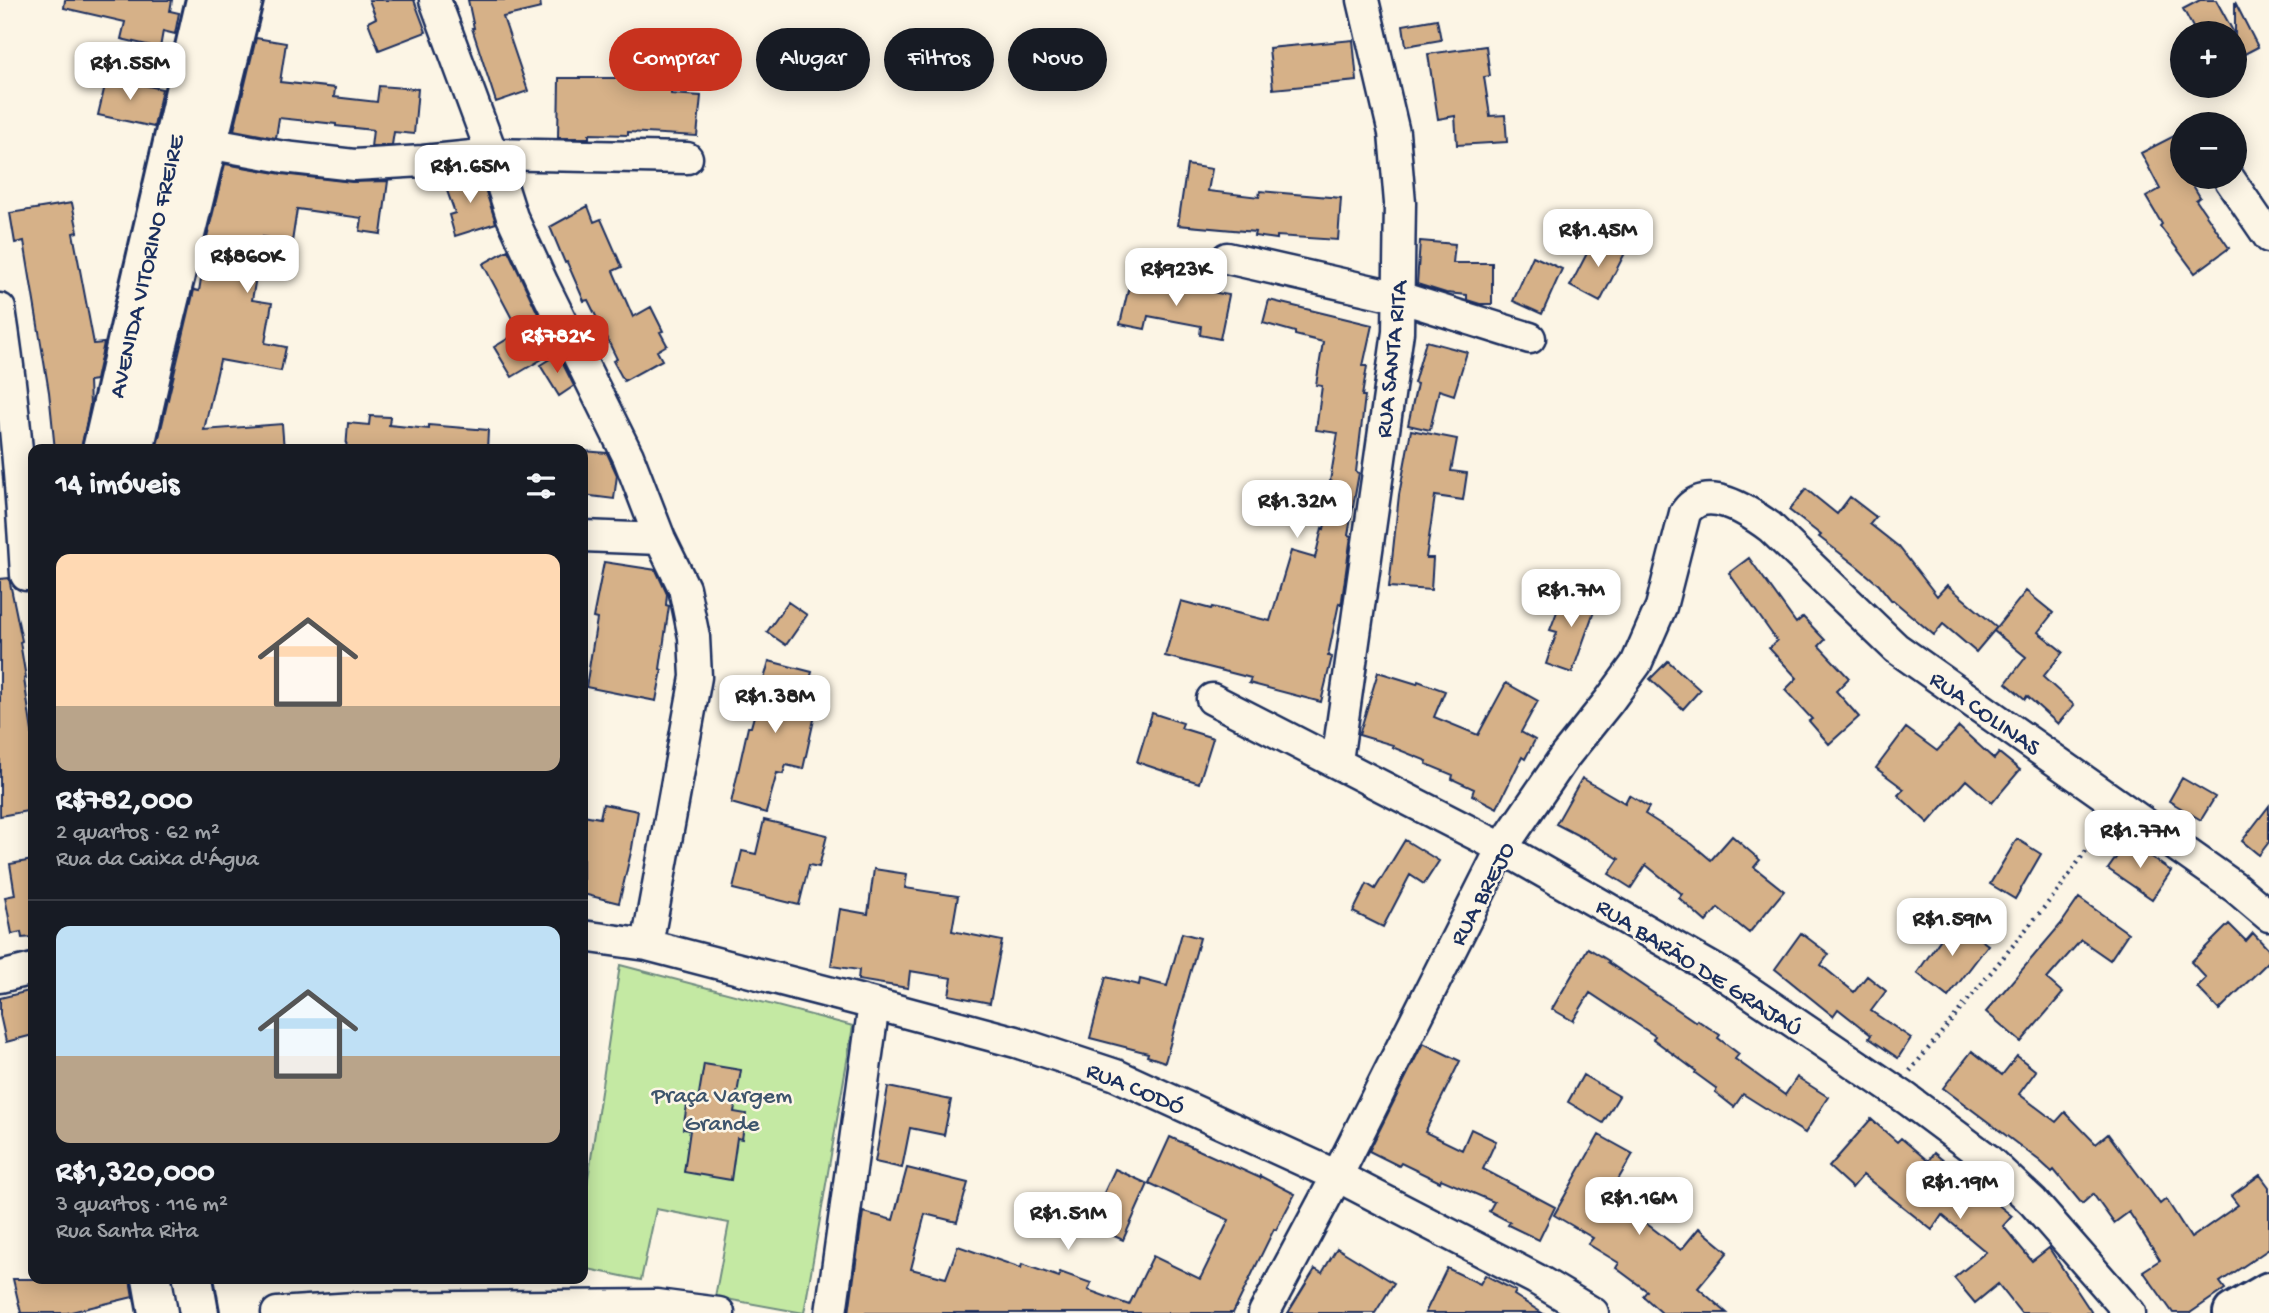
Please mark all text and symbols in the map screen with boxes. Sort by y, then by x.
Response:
map controls [2170,21,2247,189]
button: + [2170,21,2247,98]
chip: Comprar [609,28,742,91]
chip: Alugar [756,28,870,91]
chip: Filtros [884,28,994,91]
chip: Novo [1008,28,1107,91]
pin: R$1.55M [65,42,195,102]
text: R$1.55M [90,51,170,78]
button: − [2170,112,2247,189]
street label: AVENIDA VITORINO FREIRE [104,131,193,401]
pin: R$1.65M [405,146,535,205]
text: R$1.65M [431,154,509,181]
pin: R$1.45M [1533,210,1663,269]
text: R$1.45M [1559,218,1637,245]
pin: R$860K [190,236,304,295]
text: R$860K [211,244,283,271]
pin: R$923K [1119,248,1233,308]
text: R$923K [1141,257,1211,284]
street label: RUA SANTA RITA [1371,277,1416,439]
pin: R$782K [500,316,614,375]
text: R$782K [522,324,592,351]
icon: filters [522,467,560,505]
text: 14 imóveis [56,469,179,504]
pin: R$1.32M [1232,480,1362,540]
text: R$1.32M [1258,489,1336,516]
pin: R$1.7M [1514,570,1628,629]
text: R$1.7M [1538,578,1604,605]
icon: home [245,599,371,725]
street label: RUA COLINAS [1923,666,2046,764]
pin: R$1.38M [710,676,840,735]
text: R$1.38M [735,684,815,711]
text: R$782,000 [56,785,192,820]
pin: R$1.77M [2075,810,2205,870]
text: R$1.77M [2101,819,2179,846]
text: 2 quartos · 62 m² [56,820,220,847]
street label: RUA BREJO [1445,838,1523,951]
text: Rua da Caixa d'Água [56,847,259,874]
street label: RUA BARÃO DE GRAJAÚ [1589,893,1807,1045]
pin: R$1.59M [1887,898,2017,958]
text: R$1.59M [1913,907,1991,934]
icon: home [245,971,371,1097]
street label: RUA CODÓ [1081,1057,1188,1123]
park label: Praça Vargem Grande [651,1083,792,1140]
text: R$1,320,000 [56,1157,215,1192]
pin: R$1.19M [1895,1162,2025,1221]
text: R$1.19M [1922,1170,1998,1197]
pin: R$1.16M [1574,1178,1704,1237]
text: R$1.16M [1601,1186,1677,1213]
text: 3 quartos · 116 m² [56,1192,228,1219]
pin: R$1.51M [1003,1192,1133,1252]
text: R$1.51M [1030,1201,1106,1228]
text: Rua Santa Rita [56,1219,198,1246]

